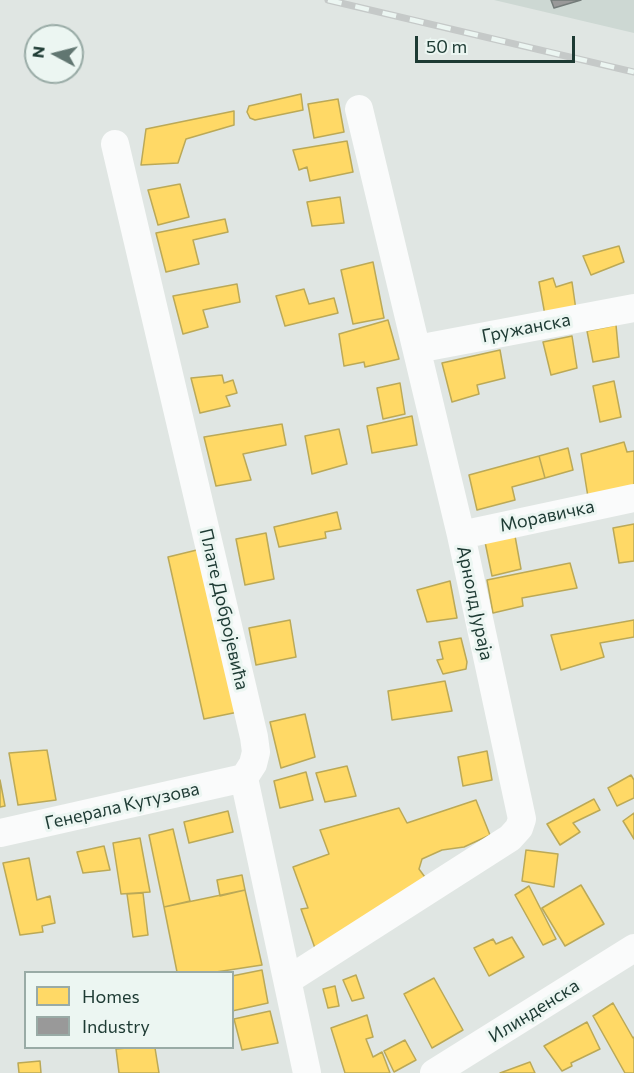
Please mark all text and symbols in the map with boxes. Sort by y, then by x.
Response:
north arrow [24,24,84,84]
scale bar [418,24,578,62]
text: 50 m [426,35,467,57]
text: N [27,45,48,59]
street label: Гружанска [480,309,572,347]
street label: Моравичка [498,495,596,537]
street label: Плате Добројевића [195,526,253,692]
street label: Арнолд Јураја [452,544,498,662]
street label: Генерала Кутузова [43,778,201,834]
legend [24,971,234,1049]
street label: Илинденска [485,975,583,1047]
text: Homes [82,985,140,1007]
text: Industry [82,1015,150,1037]

